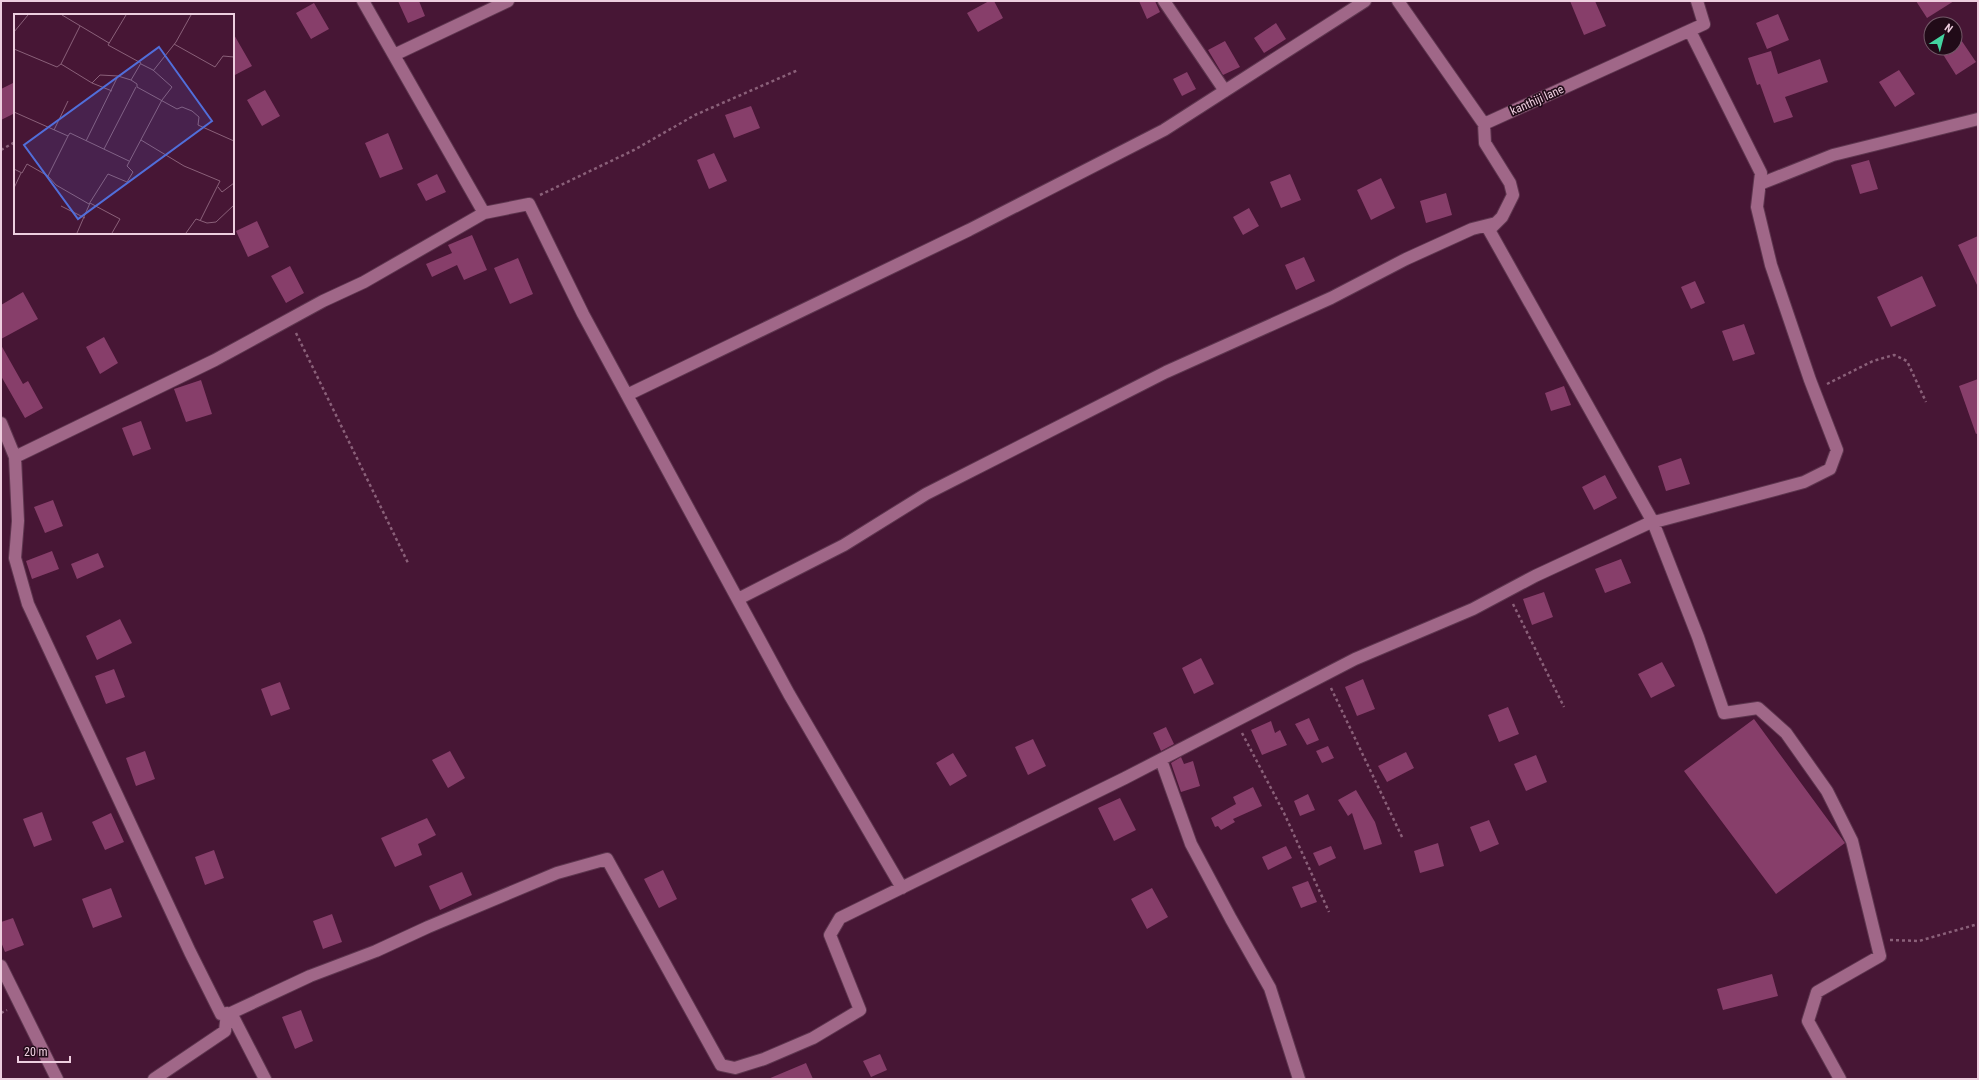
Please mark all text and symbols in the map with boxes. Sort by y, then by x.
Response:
inset map [14,14,234,234]
north arrow [1923,16,1963,56]
text: N [1942,21,1955,36]
street label: kanthiji lane [1508,82,1566,118]
scale bar [18,1038,70,1064]
text: 20 m [24,1045,48,1059]

